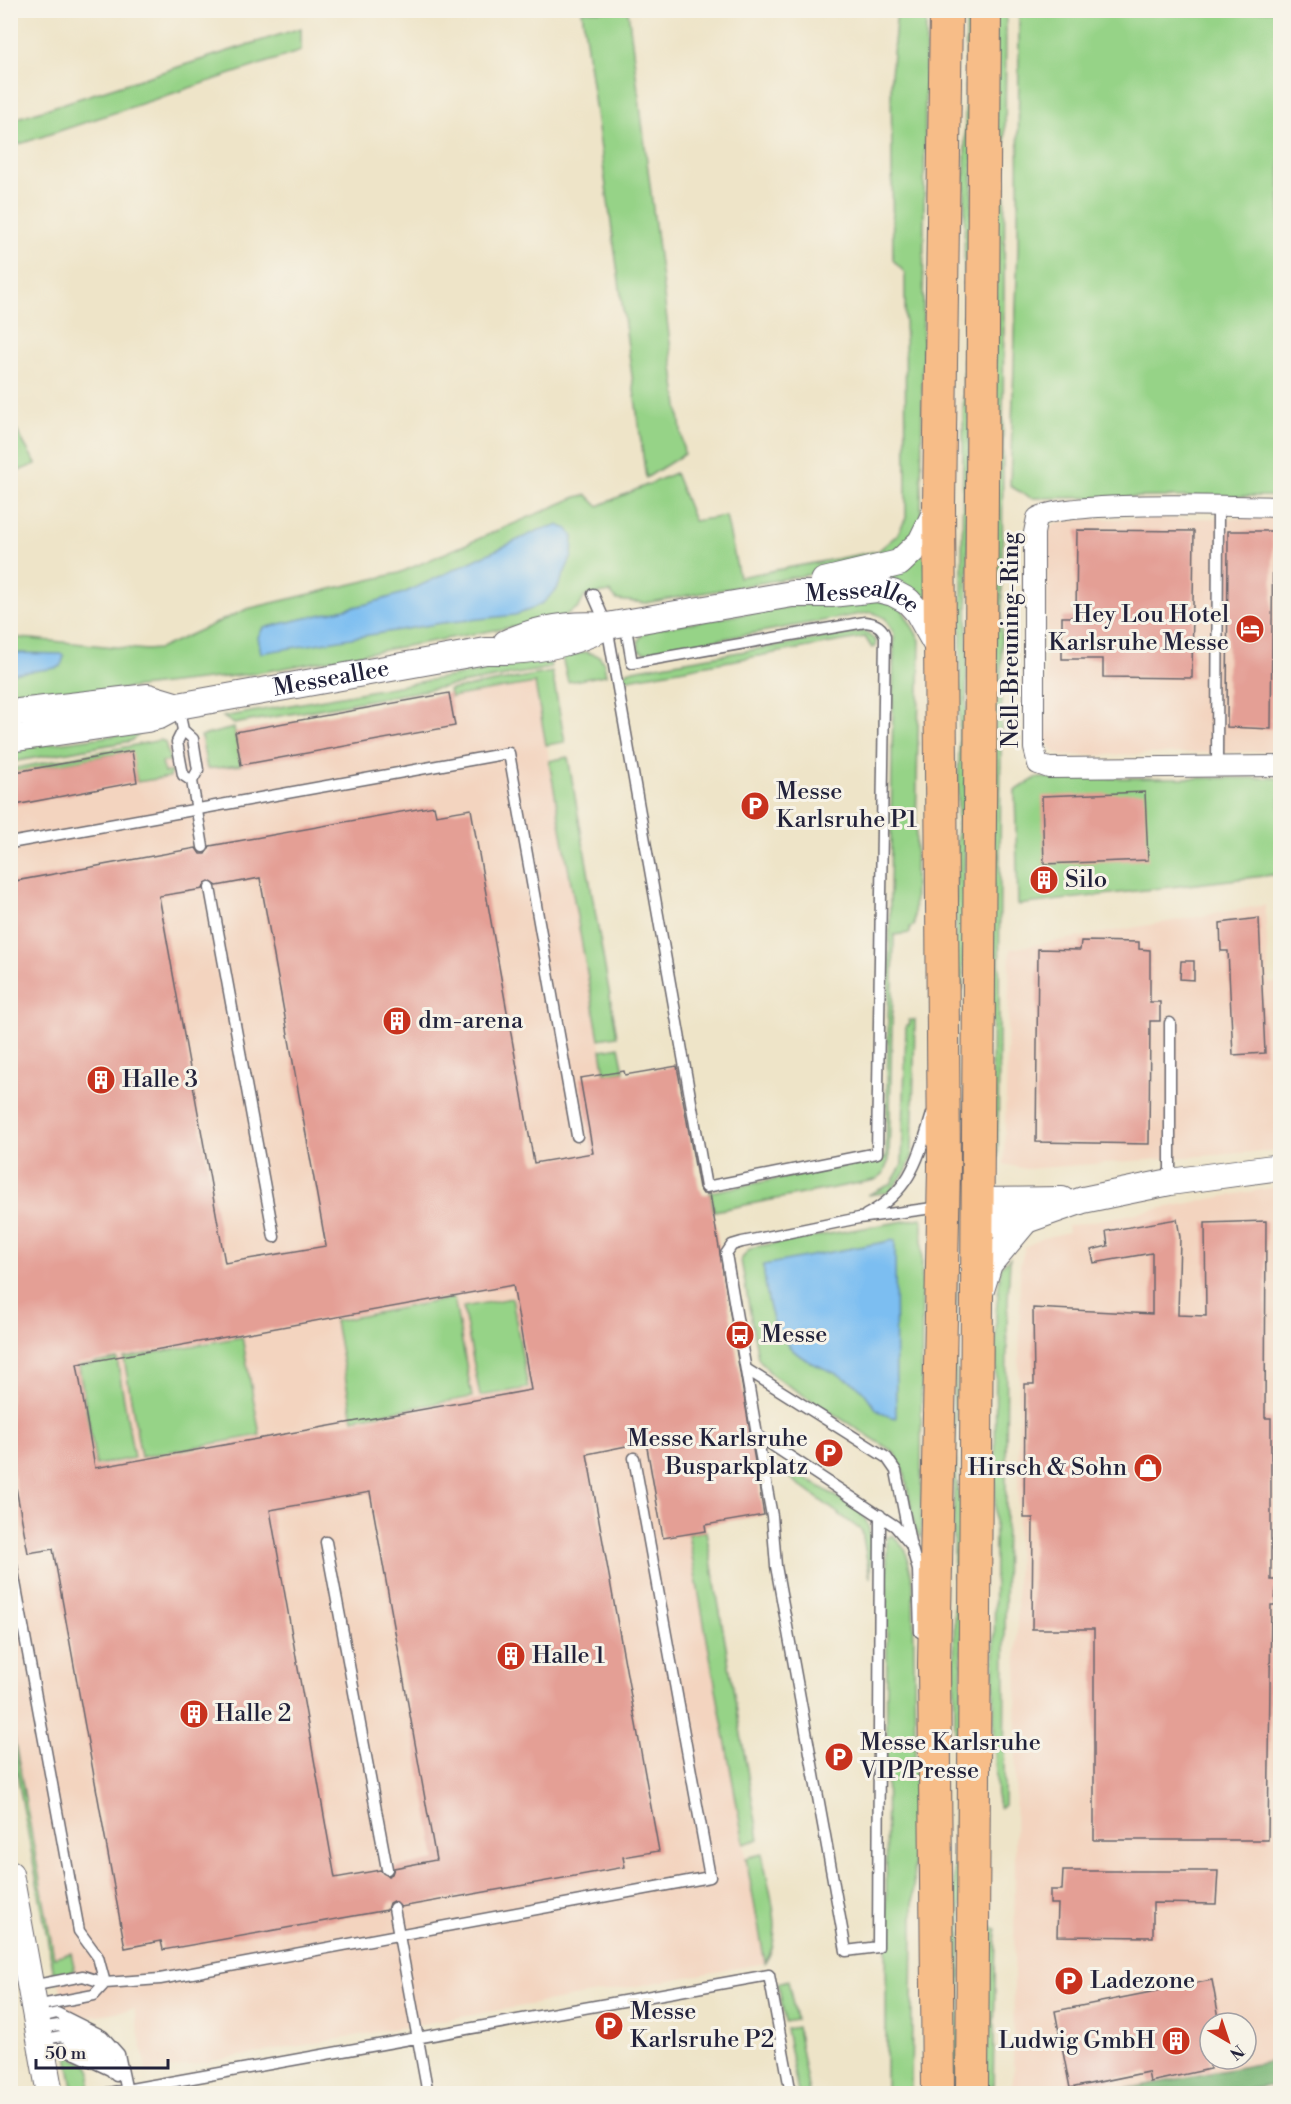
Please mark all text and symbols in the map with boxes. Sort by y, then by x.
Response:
street label: Nell-Breuning-Ring [996,531,1026,748]
street label: Messeallee [805,573,927,620]
place label: Hey Lou Hotel Karlsruhe Messe [1048,600,1229,658]
hotel icon: Hey Lou Hotel Karlsruhe Messe [1234,613,1266,645]
street label: Messeallee [271,654,392,704]
place label: Messe Karlsruhe P1 [776,777,918,835]
parking icon: Messe Karlsruhe P1 [739,790,771,822]
building icon: Silo [1028,864,1060,896]
place label: Silo [1065,865,1107,895]
building icon: dm-arena [381,1005,413,1037]
place label: dm-arena [418,1006,524,1036]
building icon: Halle 3 [85,1064,117,1096]
place label: Halle 3 [122,1065,198,1095]
bus stop icon: Messe [724,1319,756,1351]
place label: Messe [761,1320,827,1350]
place label: Messe Karlsruhe Busparkplatz [627,1424,808,1482]
parking icon: Messe Karlsruhe Busparkplatz [813,1437,845,1469]
shop icon: Hirsch & Sohn [1132,1452,1164,1484]
place label: Hirsch & Sohn [968,1453,1127,1483]
building icon: Halle 1 [495,1640,527,1672]
place label: Halle 1 [532,1641,606,1671]
building icon: Halle 2 [178,1698,210,1730]
place label: Halle 2 [215,1699,291,1729]
place label: Messe Karlsruhe VIP/Presse [859,1728,1041,1786]
parking icon: Messe Karlsruhe VIP/Presse [823,1741,855,1773]
parking icon: Ladezone [1053,1965,1085,1997]
place label: Ladezone [1090,1966,1195,1996]
place label: Messe Karlsruhe P2 [630,1997,774,2055]
parking icon: Messe Karlsruhe P2 [593,2010,625,2042]
north arrow [1198,2011,1258,2071]
building icon: Ludwig GmbH [1160,2025,1192,2057]
place label: Ludwig GmbH [998,2026,1155,2056]
scale bar [36,2032,168,2070]
text: N [1225,2040,1248,2064]
text: 50 m [45,2042,87,2065]

